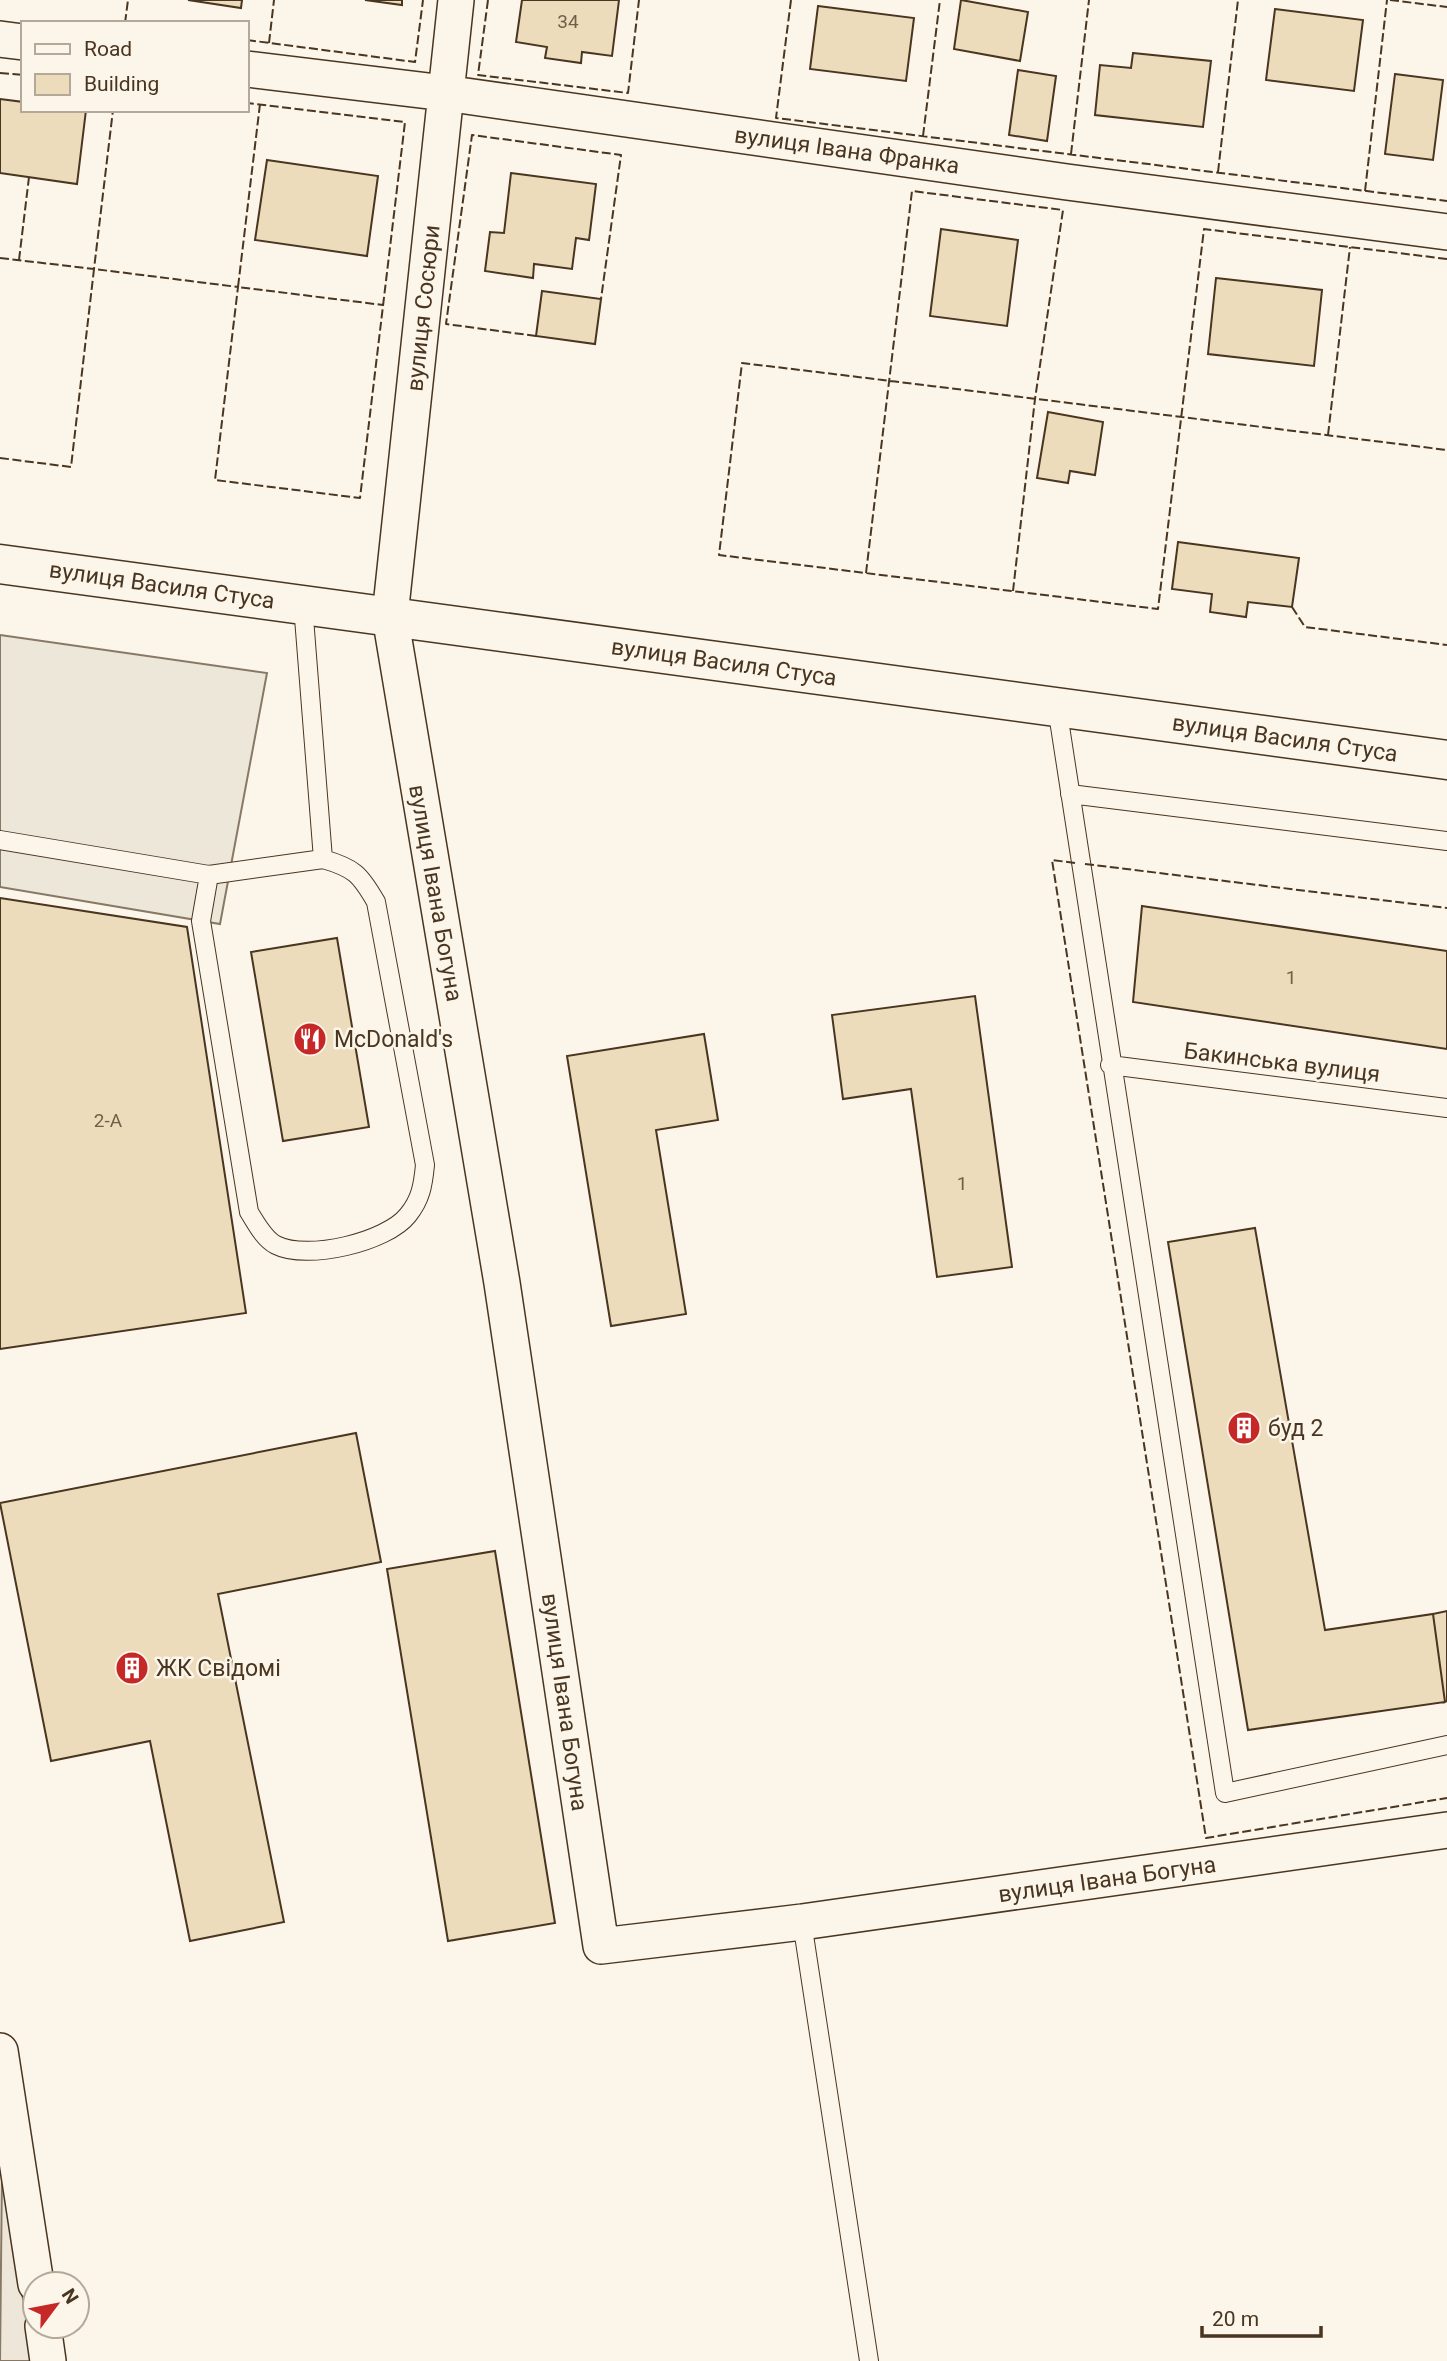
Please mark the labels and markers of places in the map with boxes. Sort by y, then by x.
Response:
restaurant icon: McDonald's [291,1020,329,1058]
place label: McDonald's [334,1026,453,1053]
building icon: буд 2 [1225,1409,1263,1447]
place label: буд 2 [1268,1415,1324,1442]
building icon: ЖК Свідомі [113,1649,151,1687]
place label: ЖК Свідомі [156,1655,281,1682]

